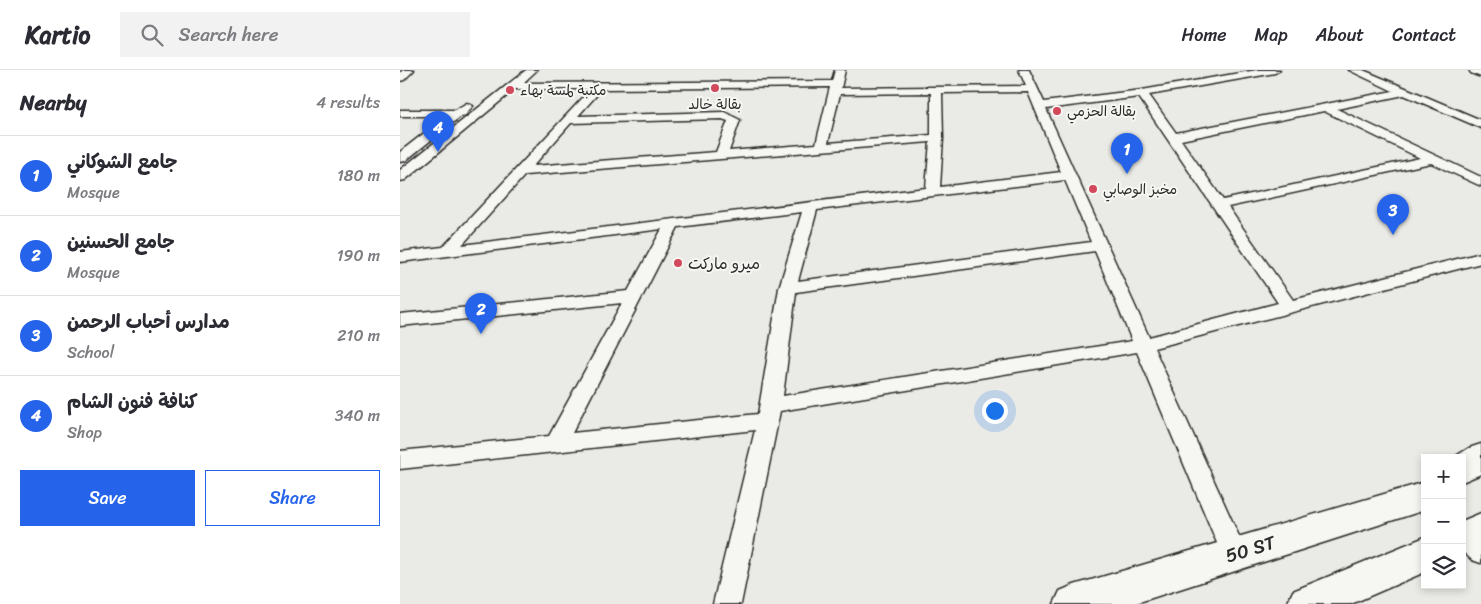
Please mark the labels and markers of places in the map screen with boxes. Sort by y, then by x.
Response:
place label: مكتبة لمسة بهاء [520,78,606,103]
marker: بقالة خالد [709,82,721,94]
marker: مكتبة لمسة بهاء [504,84,516,96]
place label: بقالة خالد [688,92,742,117]
place label: بقالة الحزمي [1067,99,1136,124]
marker: بقالة الحزمي [1051,105,1063,117]
pin: 4 [422,111,454,152]
pin: 1 [1111,133,1143,174]
place label: مخبز الوصابي [1103,177,1177,202]
marker: مخبز الوصابي [1087,183,1099,195]
pin: 3 [1377,194,1409,235]
place label: ميرو ماركت [688,249,760,278]
marker: ميرو ماركت [672,257,684,269]
pin: 2 [465,293,497,334]

